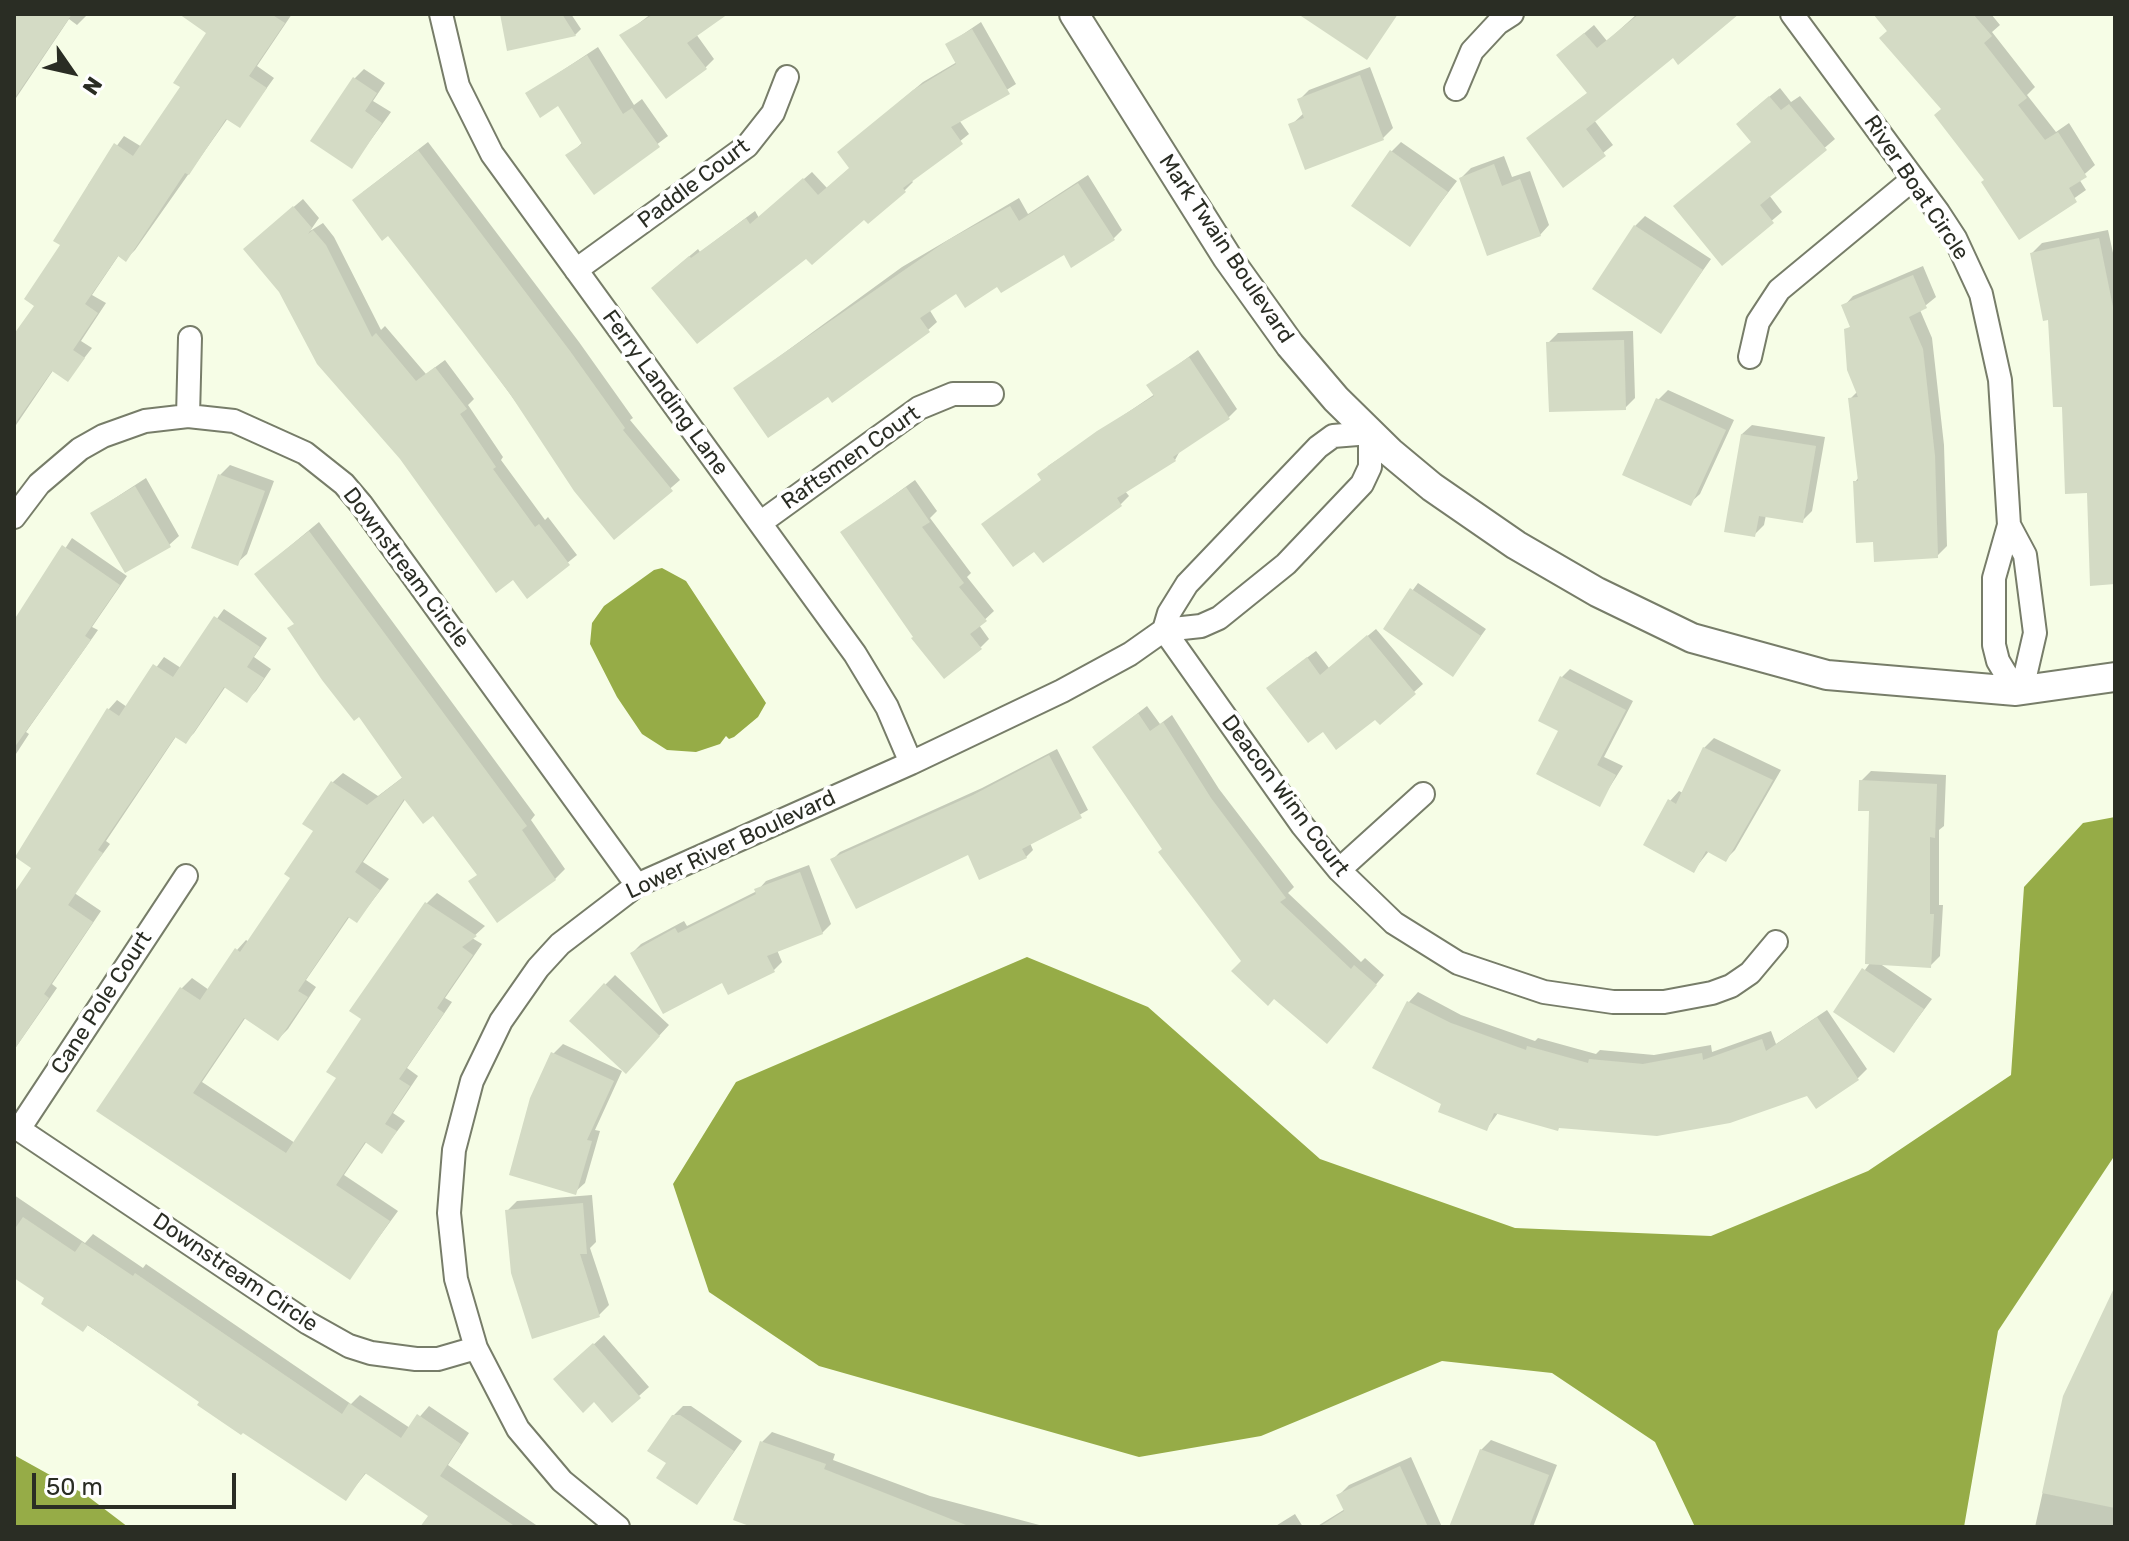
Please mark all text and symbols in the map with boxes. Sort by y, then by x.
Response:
north arrow [32,32,112,112]
text: N [77,72,108,100]
street label: River Boat Circle [1858,111,1974,265]
street label: Paddle Court [633,134,755,234]
street label: Mark Twain Boulevard [1153,149,1299,349]
street label: Ferry Landing Lane [596,305,734,481]
street label: Raftsmen Court [777,400,925,516]
street label: Downstream Circle [337,483,475,653]
street label: Deacon Winn Court [1216,710,1354,882]
street label: Lower River Boulevard [622,785,840,905]
street label: Cane Pole Court [46,927,158,1079]
street label: Downstream Circle [147,1208,323,1338]
scale bar [36,1457,240,1507]
text: 50 m [46,1473,103,1501]

